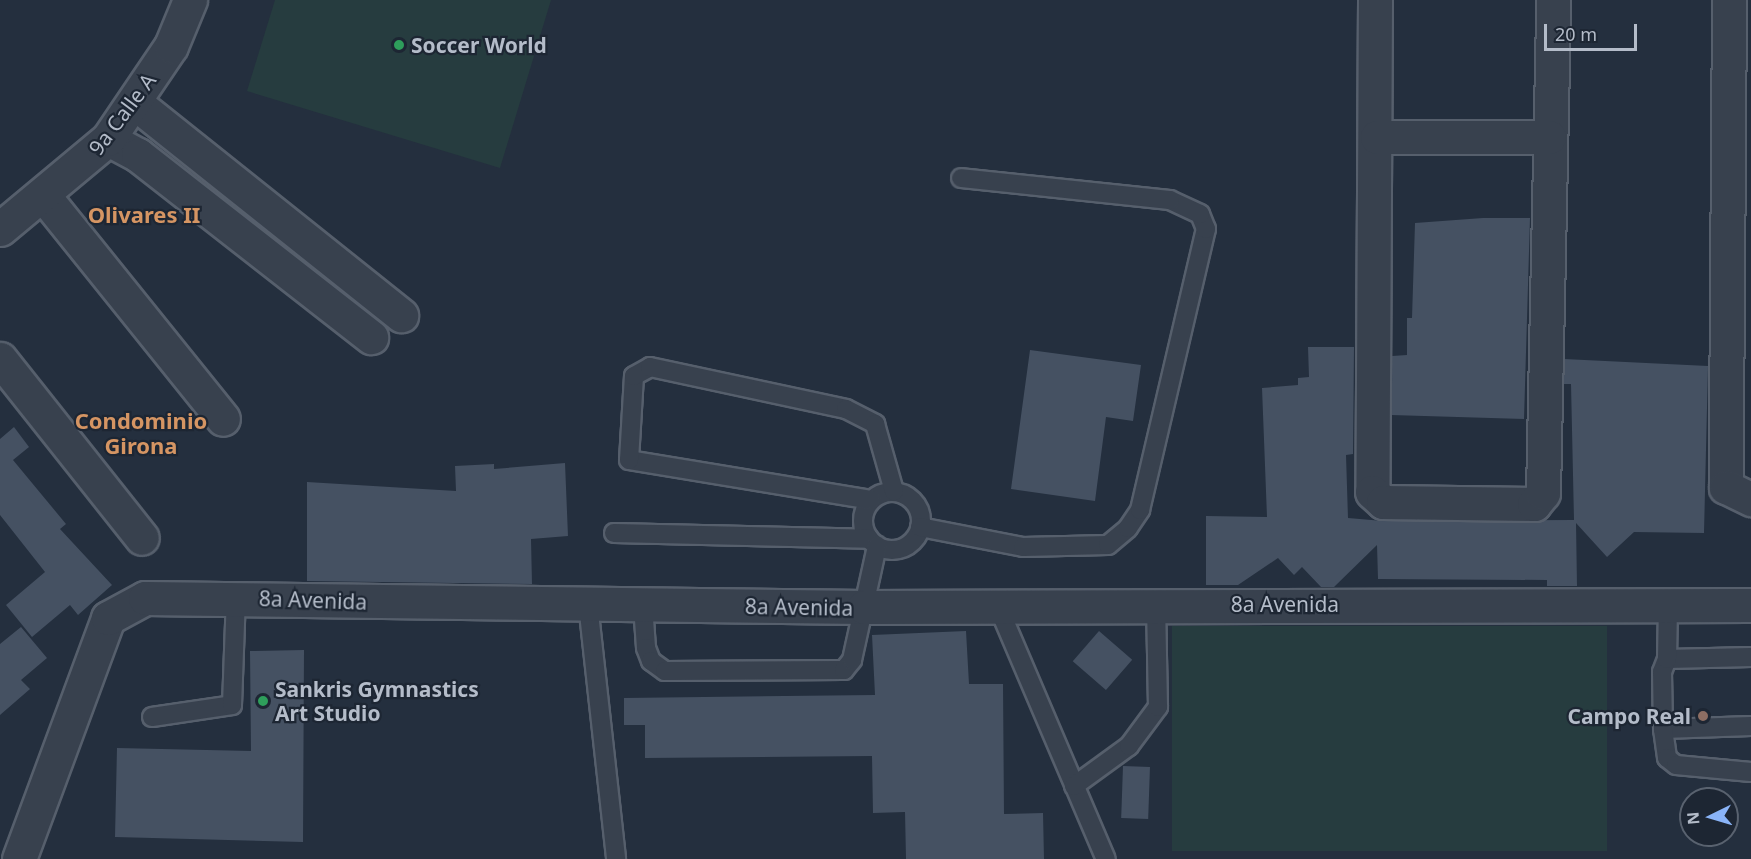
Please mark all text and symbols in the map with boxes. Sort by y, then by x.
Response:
scale bar [1547,12,1640,50]
text: 20 m [1555,22,1597,46]
place label: Soccer World [411,32,547,58]
marker: Soccer World [392,38,406,52]
street label: 9a Calle A [83,68,161,160]
district label: Olivares II [88,202,200,228]
district label: Condominio Girona [75,407,207,458]
street label: 8a Avenida [258,586,368,614]
street label: 8a Avenida [1231,591,1339,617]
street label: 8a Avenida [745,593,853,621]
place label: Sankris Gymnastics Art Studio [275,676,479,726]
marker: Sankris Gymnastics Art Studio [256,694,270,708]
place label: Campo Real [1567,703,1691,729]
marker: Campo Real [1696,709,1710,723]
north arrow [1679,787,1739,847]
text: N [1682,811,1705,826]

